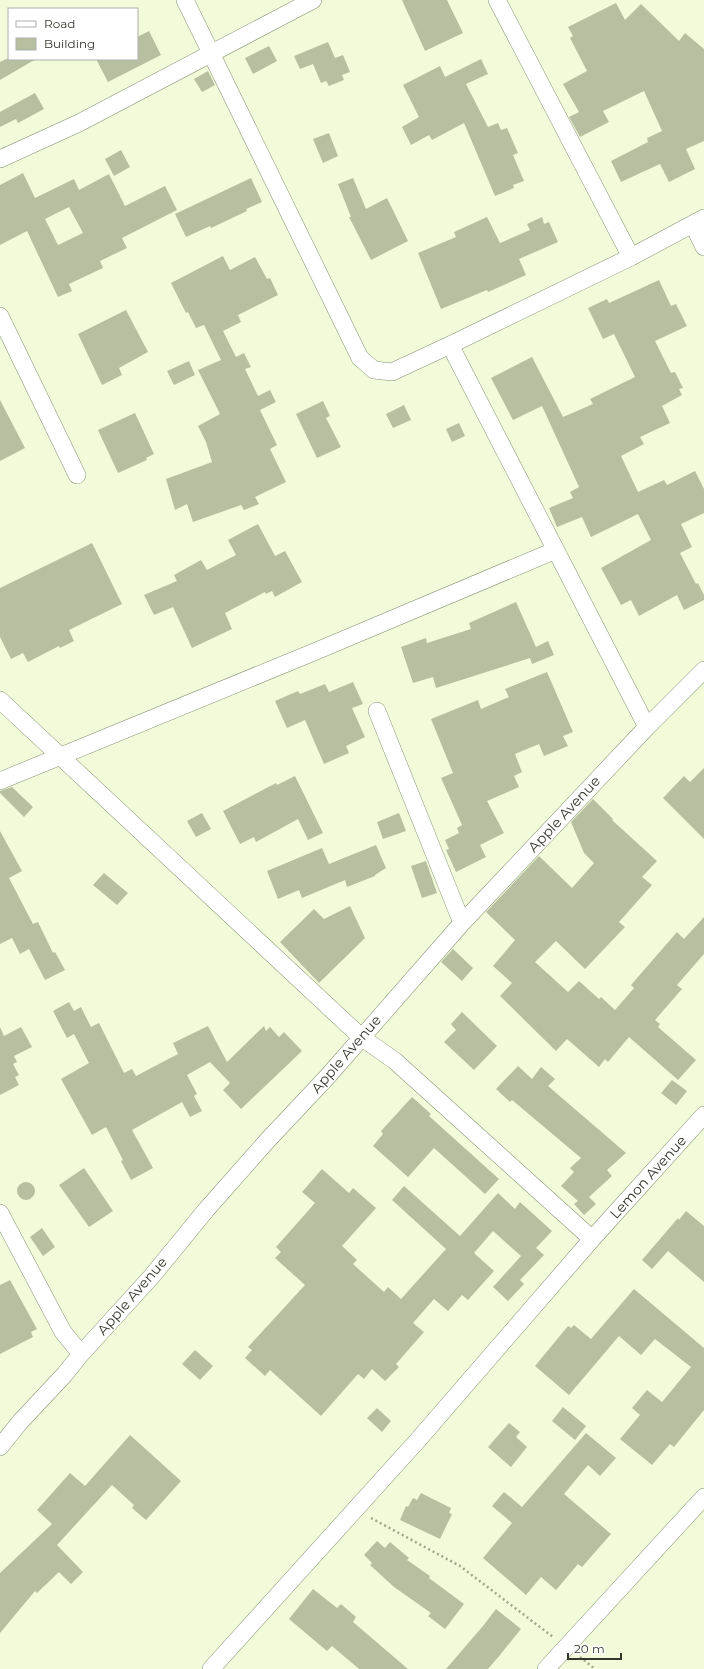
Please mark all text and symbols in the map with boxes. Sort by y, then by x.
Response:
legend [8,8,138,60]
text: Road [44,16,75,31]
text: Building [44,36,95,51]
street label: Apple Avenue [524,772,604,856]
street label: Apple Avenue [307,1011,385,1097]
street label: Lemon Avenue [606,1132,690,1222]
street label: Apple Avenue [93,1253,171,1339]
scale bar [568,1635,621,1661]
text: 20 m [574,1641,605,1656]

